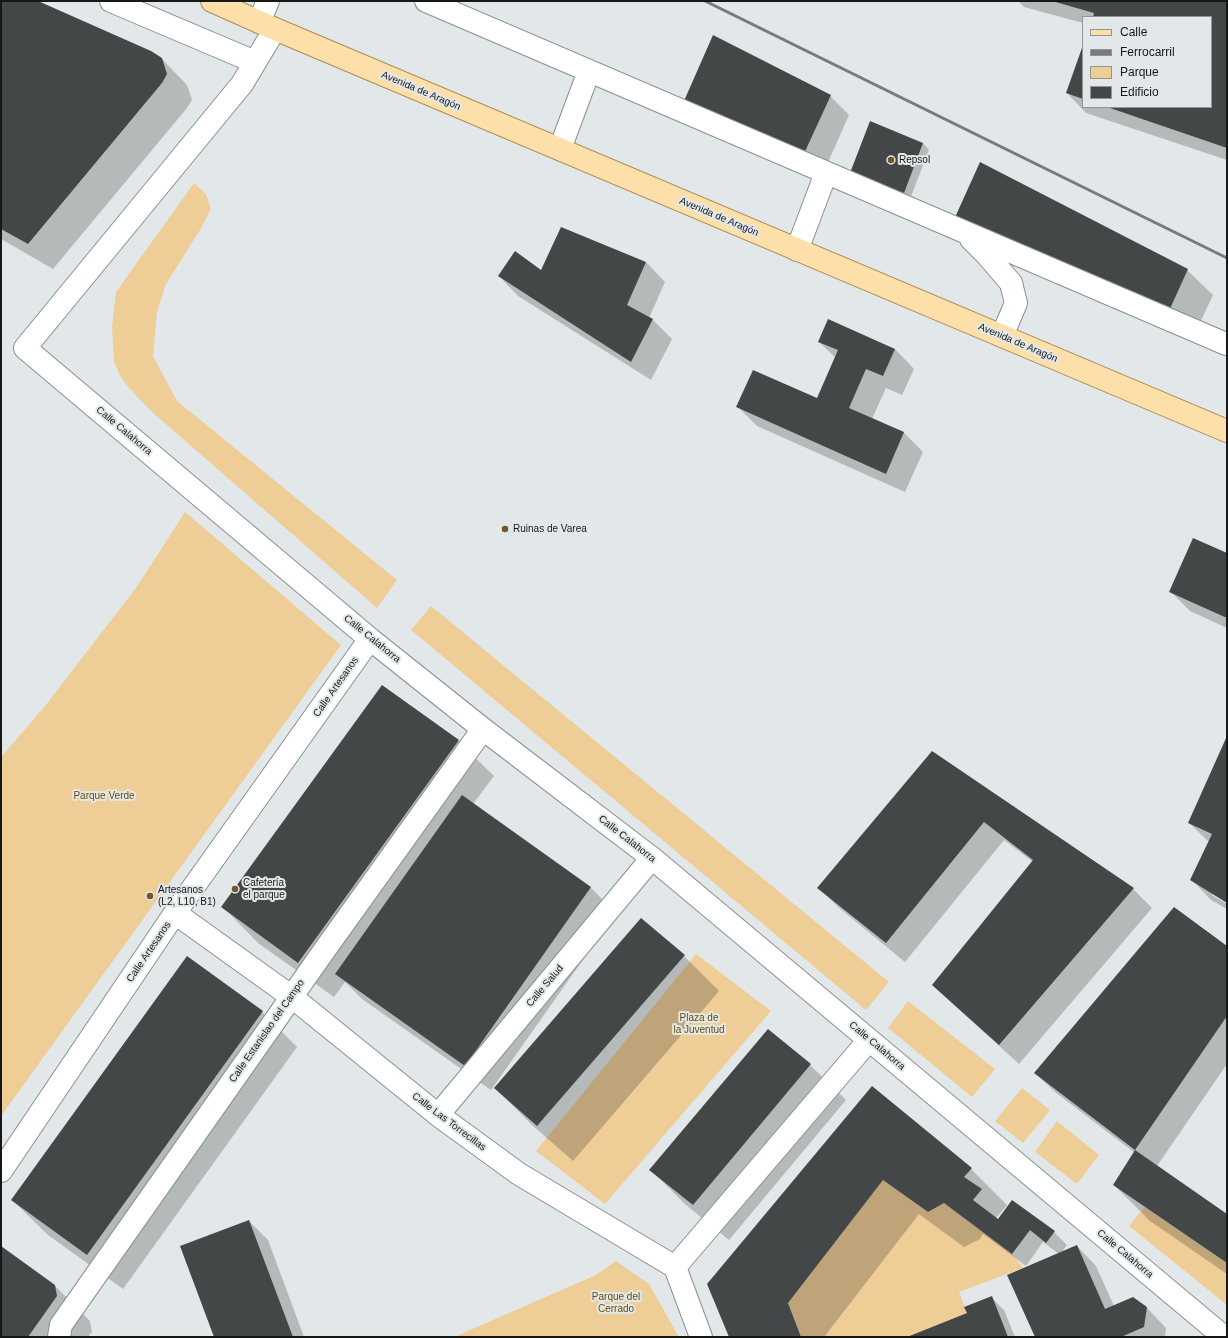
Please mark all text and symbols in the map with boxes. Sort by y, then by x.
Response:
legend [1082,16,1212,108]
text: Calle [1120,25,1147,39]
text: Ferrocarril [1120,45,1175,59]
text: Parque [1120,65,1159,79]
street label: Avenida de Aragón [380,69,462,113]
text: Edificio [1120,85,1159,99]
place label: Repsol [899,154,930,166]
marker: Repsol [886,155,896,165]
street label: Avenida de Aragón [678,195,760,239]
street label: Avenida de Aragón [977,321,1059,365]
street label: Calle Calahorra [94,404,154,458]
place label: Ruinas de Varea [513,523,587,535]
marker: Ruinas de Varea [500,524,510,534]
street label: Calle Calahorra [341,612,403,666]
street label: Calle Artesanos [311,655,361,719]
park label: Parque Verde [73,790,135,802]
street label: Calle Calahorra [596,813,658,865]
place label: Cafetería el parque [243,877,285,900]
place label: Artesanos (L2, L10, B1) [158,884,216,908]
marker: Cafetería el parque [230,884,240,894]
marker: Artesanos (L2, L10, B1) [145,891,155,901]
street label: Calle Artesanos [124,919,174,985]
street label: Calle Salud [524,963,566,1009]
street label: Calle Estanislao del Campo [227,977,307,1085]
park label: Plaza de la Juventud [673,1012,725,1036]
street label: Calle Calahorra [847,1019,907,1073]
street label: Calle Las Torrecillas [410,1090,488,1154]
street label: Calle Calahorra [1095,1227,1155,1281]
park label: Parque del Cerrado [592,1291,640,1314]

